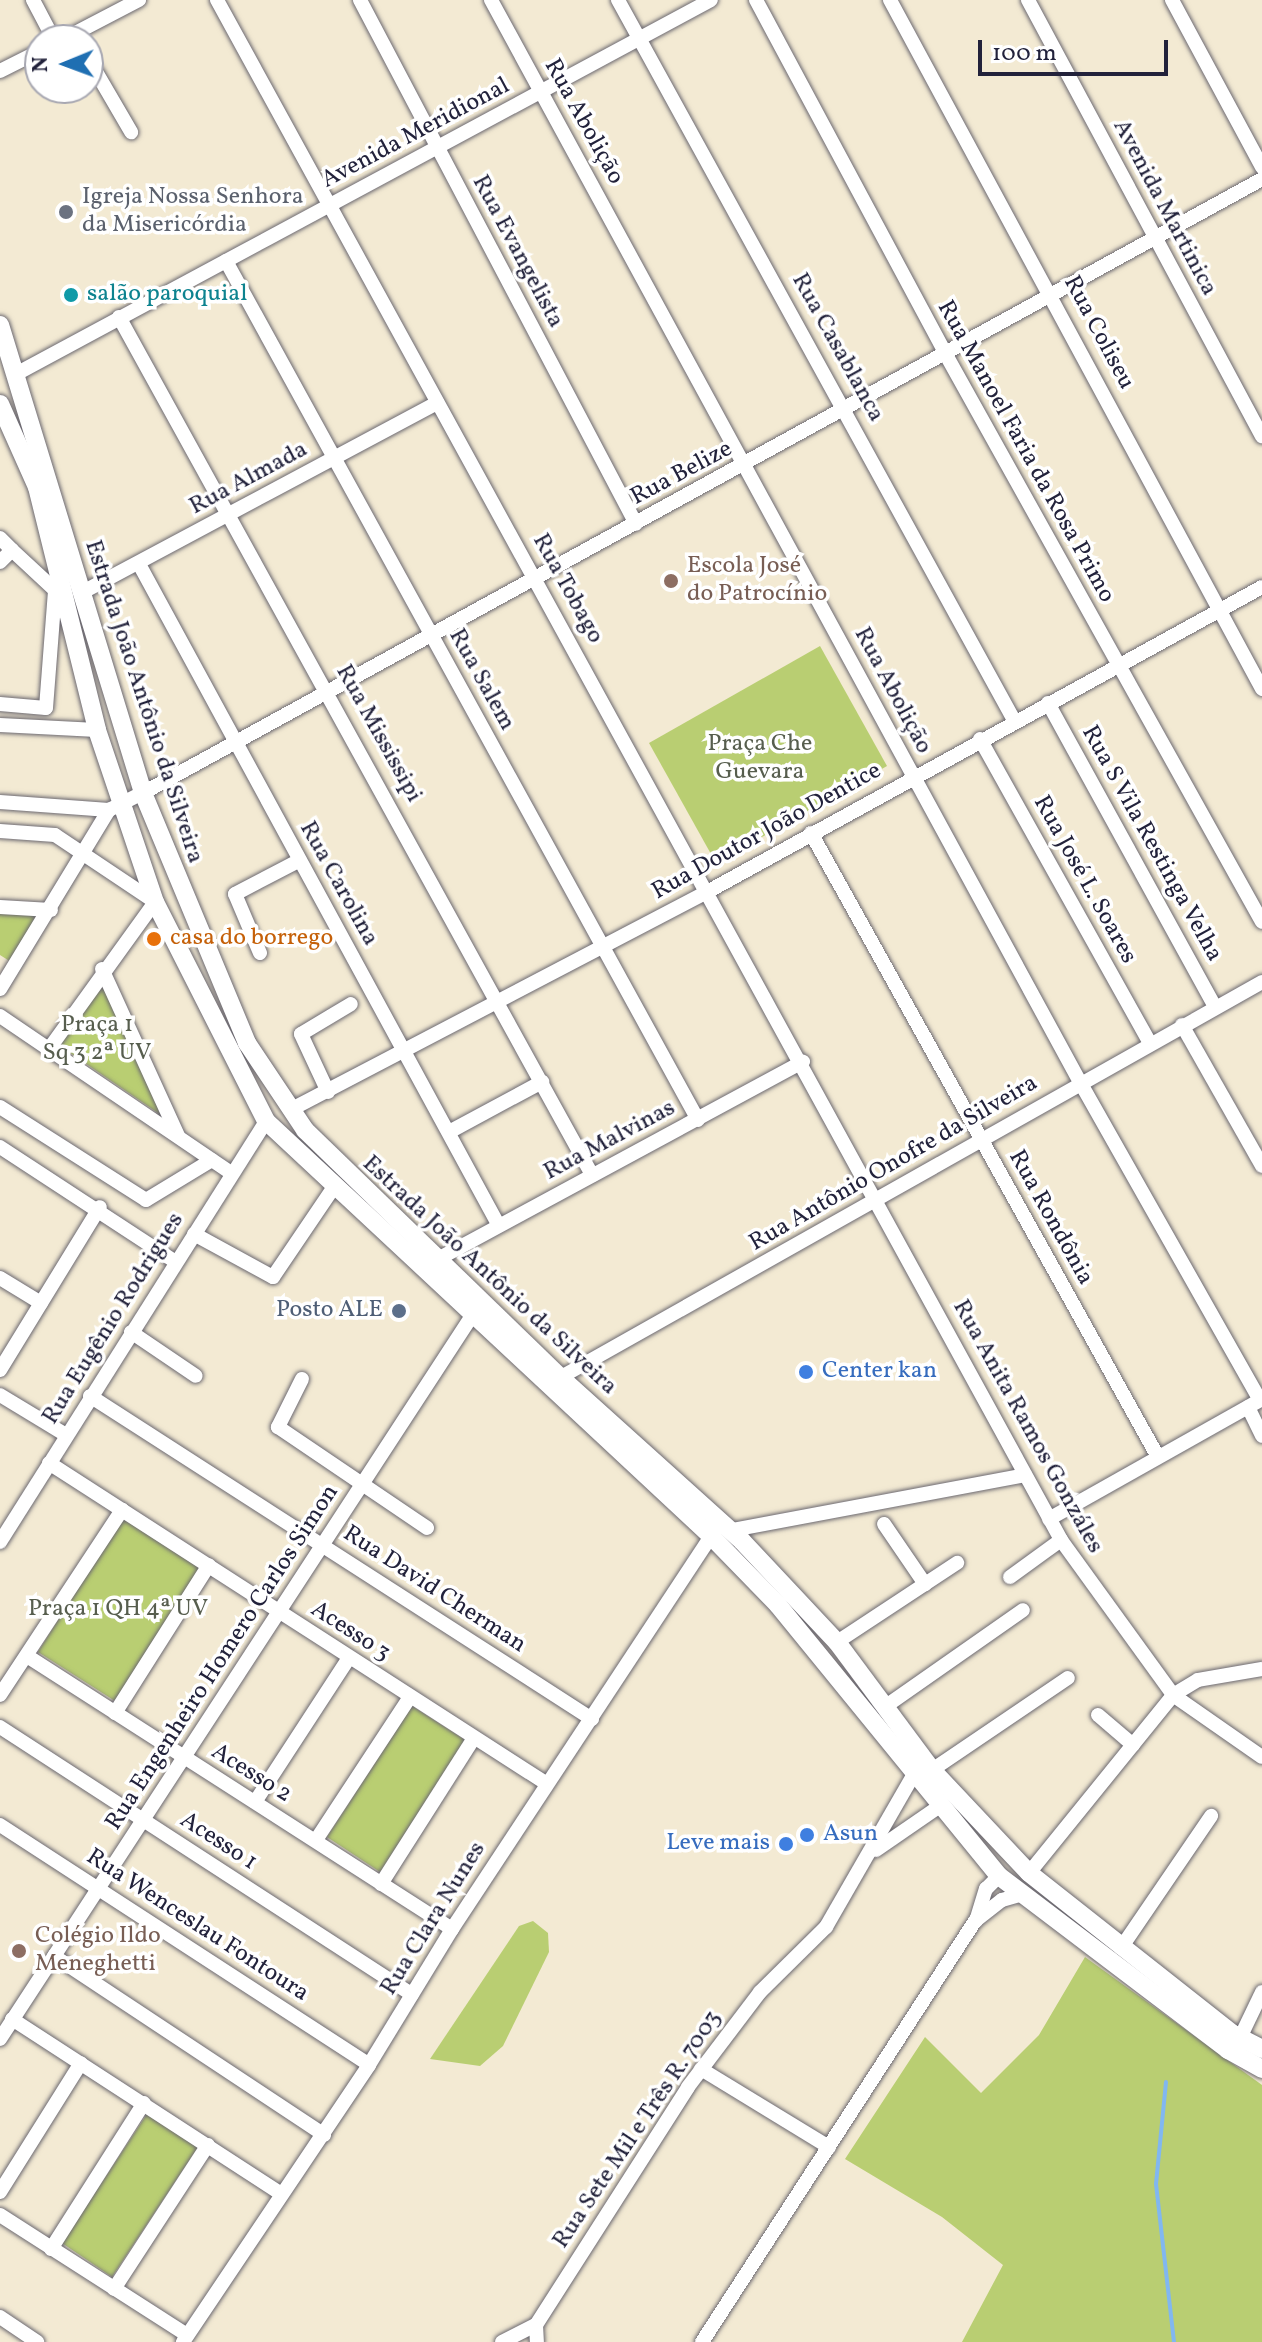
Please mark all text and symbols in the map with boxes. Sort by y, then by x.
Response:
north arrow [24,24,104,104]
scale bar [982,24,1172,74]
text: 100 m [992,37,1057,71]
street label: Rua Abolição [537,54,629,190]
text: N [26,56,57,73]
street label: Avenida Meridional [317,72,515,196]
street label: Avenida Martinica [1105,115,1223,301]
street label: Rua Evangelista [465,171,569,333]
place label: Igreja Nossa Senhora da Misericórdia [82,184,304,240]
marker: Igreja Nossa Senhora da Misericórdia [57,203,75,221]
street label: Rua Casablanca [784,269,890,427]
street label: Rua Coliseu [1056,271,1140,395]
place label: salão paroquial [87,281,247,309]
marker: salão paroquial [62,286,80,304]
street label: Rua Manoel Faria da Rosa Primo [930,296,1120,608]
street label: Rua Belize [626,435,738,513]
street label: Rua Almada [185,436,313,522]
street label: Rua Tobago [525,529,609,649]
street label: Estrada João Antônio da Silveira [77,537,209,867]
place label: Escola José do Patrocínio [687,553,827,609]
marker: Escola José do Patrocínio [662,572,680,590]
street label: Rua Abolição [847,623,937,759]
street label: Rua Salem [441,624,521,736]
street label: Rua Mississipi [328,660,428,808]
street label: Rua S Vila Restinga Velha [1074,720,1228,968]
park label: Praça Che Guevara [708,731,812,787]
street label: Rua Doutor João Dentice [647,757,887,907]
street label: Rua José L. Soares [1026,791,1142,969]
street label: Rua Carolina [292,817,384,951]
place label: casa do borrego [170,925,333,953]
marker: casa do borrego [145,930,163,948]
park label: Praça 1 Sq 3 2ª UV [42,1012,152,1068]
street label: Rua Antônio Onofre da Silveira [745,1070,1043,1258]
street label: Rua Malvinas [539,1094,681,1188]
street label: Rua Rondônia [1001,1146,1099,1290]
street label: Estrada João Antônio da Silveira [356,1150,622,1402]
street label: Rua Eugênio Rodrigues [37,1208,191,1430]
street label: Rua Anita Ramos Gonzáles [945,1295,1109,1559]
place label: Posto ALE [276,1297,383,1325]
marker: Posto ALE [390,1302,408,1320]
place label: Center kan [822,1358,937,1386]
marker: Center kan [797,1363,815,1381]
street label: Rua Engenheiro Homero Carlos Simon [100,1480,346,1836]
street label: Rua David Cherman [337,1520,531,1660]
park label: Praça 1 QH 4ª UV [28,1596,208,1624]
street label: Acesso 3 [305,1596,395,1668]
street label: Acesso 2 [205,1738,297,1810]
street label: Acesso 1 [174,1807,262,1877]
place label: Asun [823,1821,878,1849]
marker: Asun [798,1826,816,1844]
place label: Leve mais [666,1830,770,1858]
marker: Leve mais [777,1835,795,1853]
street label: Rua Clara Nunes [375,1837,493,2001]
street label: Rua Wenceslau Fontoura [80,1843,314,2009]
place label: Colégio Ildo Meneghetti [35,1923,161,1979]
marker: Colégio Ildo Meneghetti [10,1942,28,1960]
street label: Rua Sete Mil e Três R. 7003 [547,2005,729,2255]

